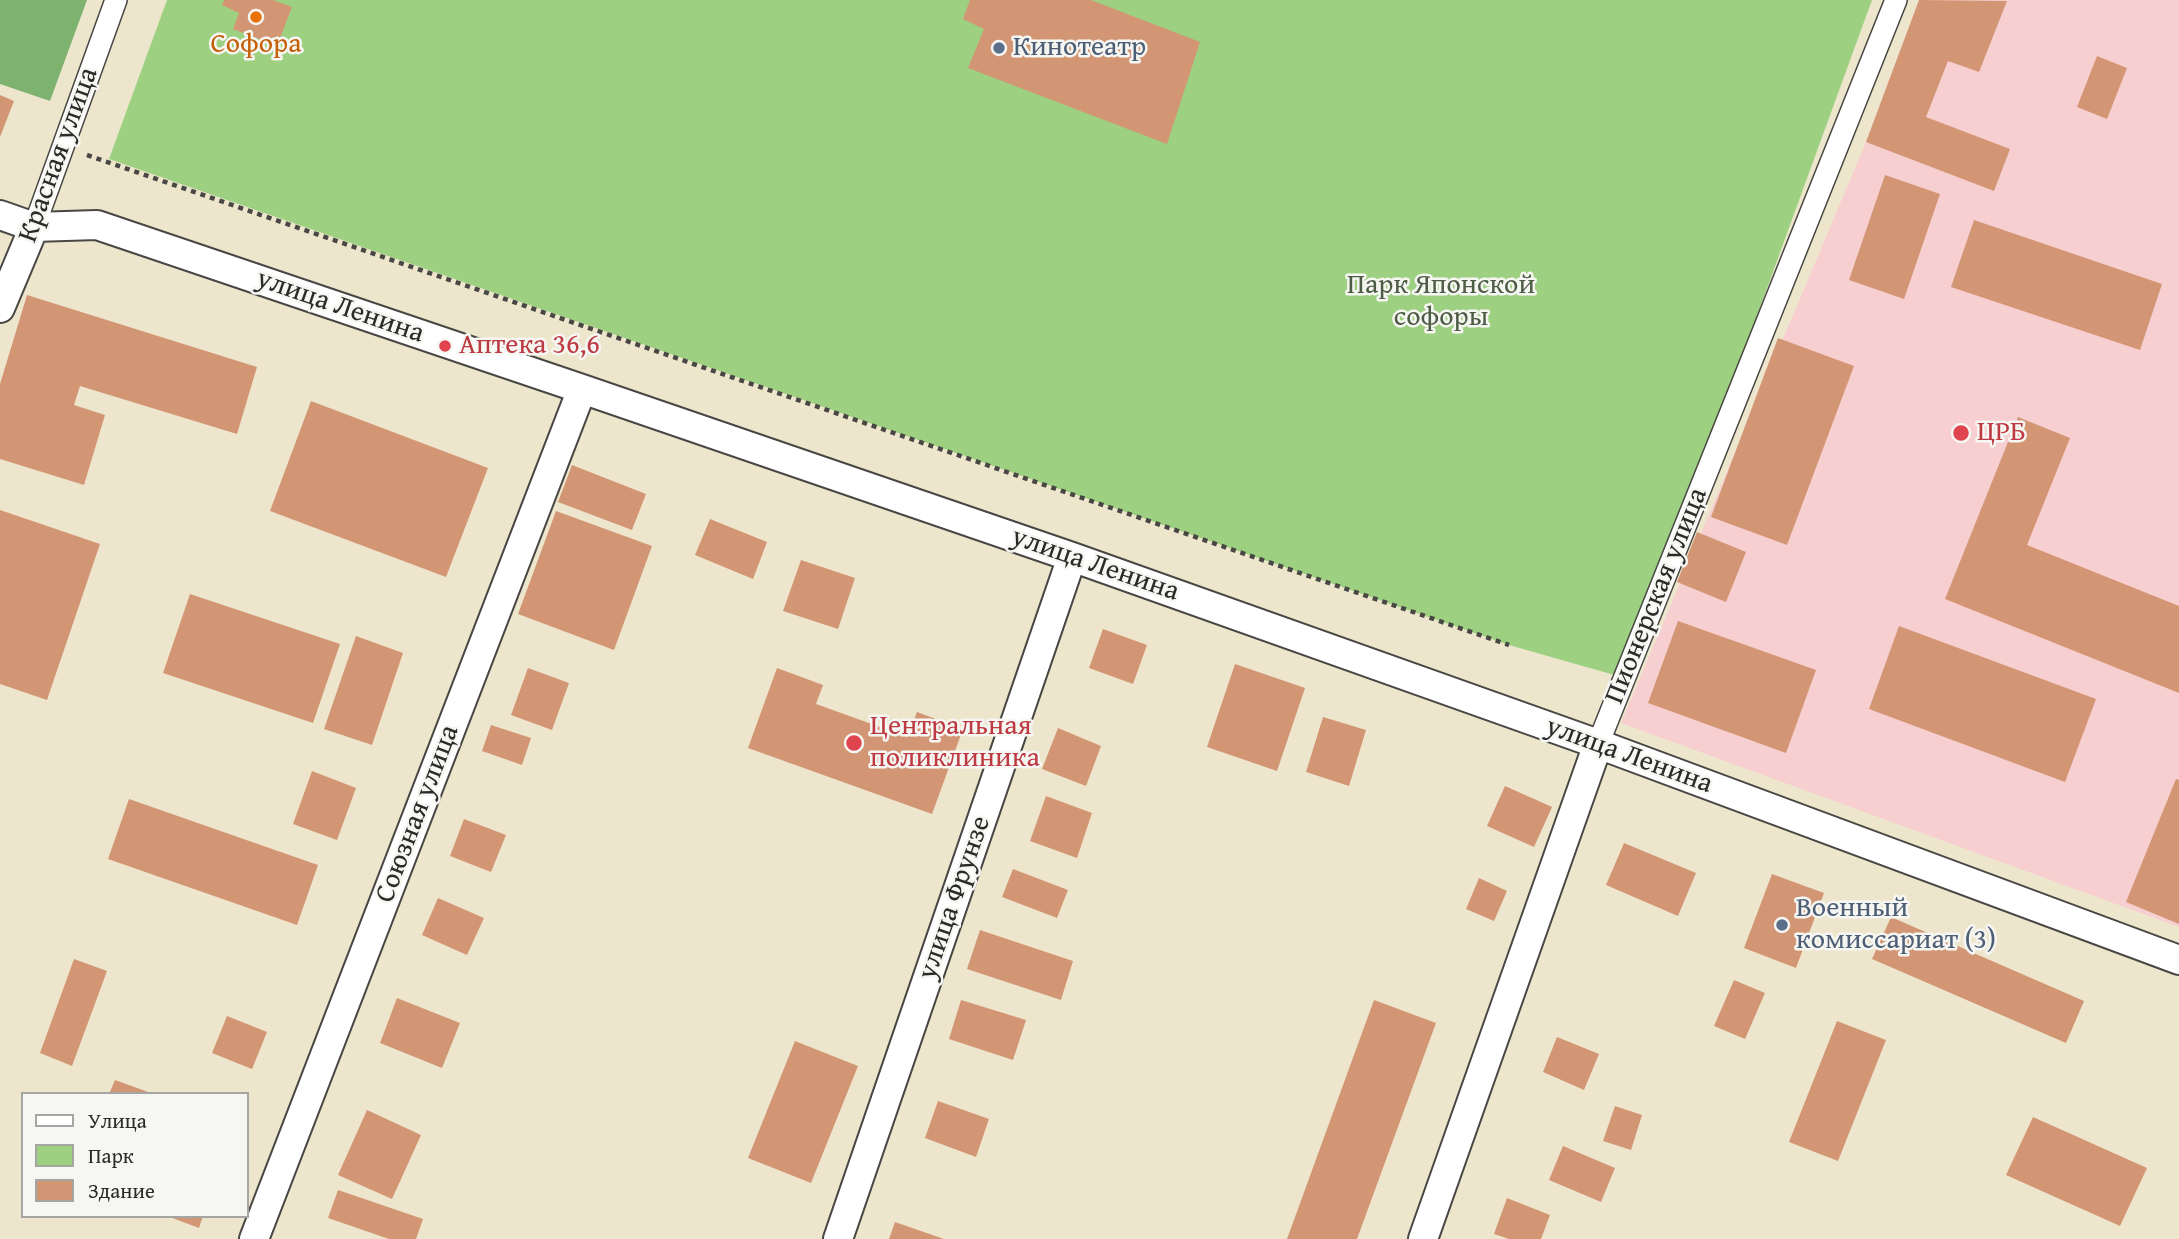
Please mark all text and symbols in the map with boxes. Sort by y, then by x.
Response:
marker: Софора [248,9,264,25]
place label: Софора [210,28,302,62]
place label: Кинотеатр [1013,31,1146,65]
marker: Кинотеатр [991,40,1007,56]
street label: Красная улица [12,63,106,247]
street label: улица Ленина [252,263,428,351]
park label: Парк Японской софоры [1347,269,1535,335]
place label: Аптека 36,6 [459,329,600,363]
marker: Аптека 36,6 [437,338,453,354]
place label: ЦРБ [1977,416,2026,450]
marker: ЦРБ [1951,423,1971,443]
street label: Пионерская улица [1598,483,1716,709]
street label: улица Ленина [1007,521,1183,609]
place label: Центральная поликлиника [870,710,1040,776]
street label: улица Ленина [1541,710,1717,802]
street label: Союзная улица [369,721,467,907]
marker: Центральная поликлиника [844,733,864,753]
street label: улица Фрунзе [911,812,999,984]
place label: Военный комиссариат (3) [1796,892,1996,958]
marker: Военный комиссариат (3) [1774,917,1790,933]
legend [21,1092,248,1218]
text: Улица [88,1105,147,1136]
text: Парк [88,1140,134,1171]
text: Здание [88,1175,155,1206]

